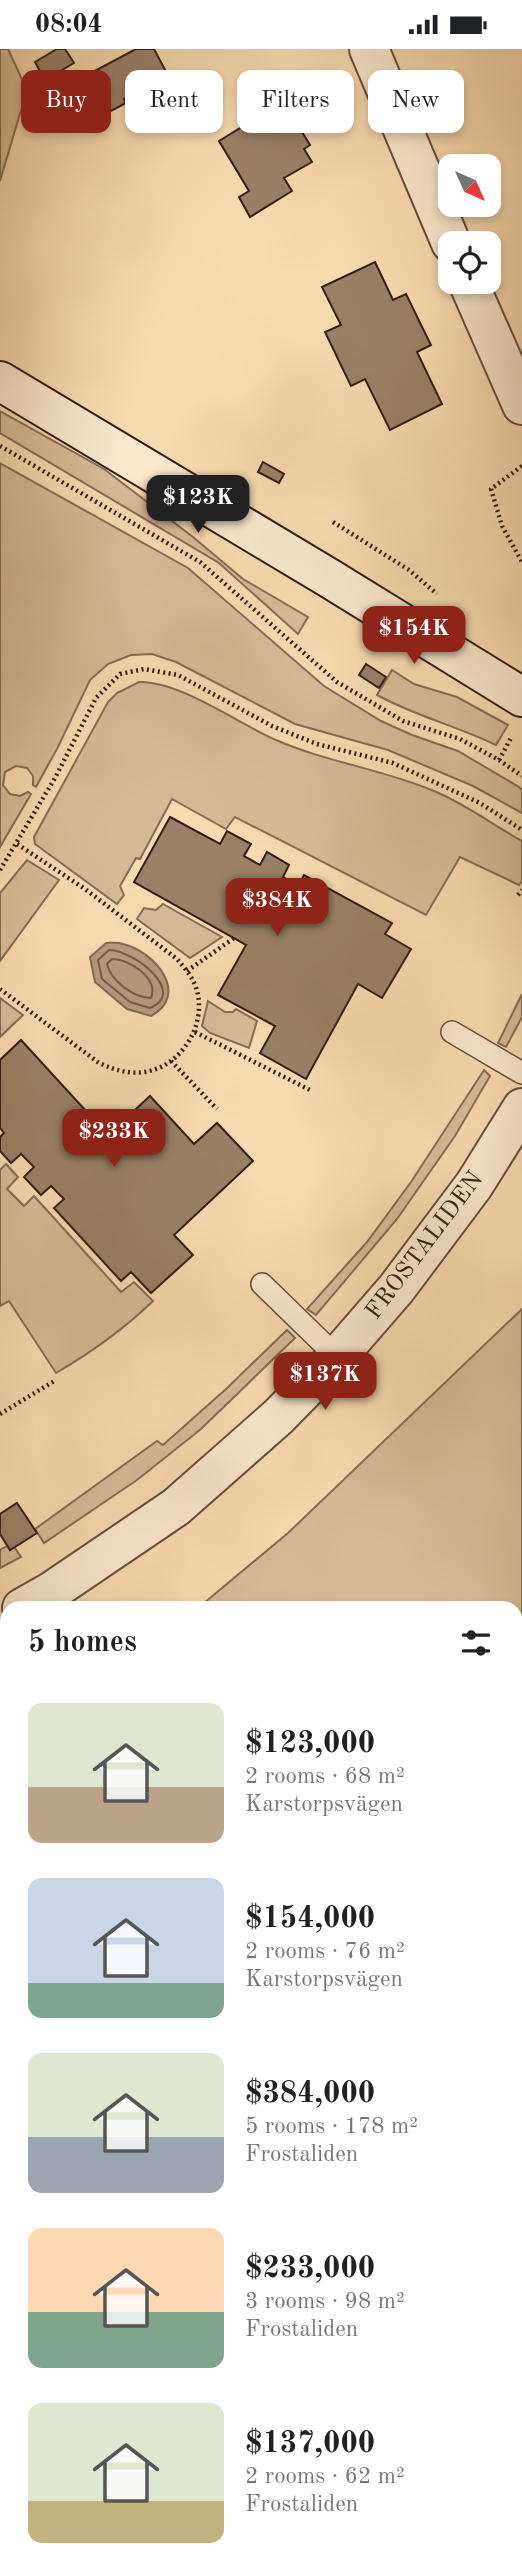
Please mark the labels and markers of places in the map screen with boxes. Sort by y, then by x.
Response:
pin: $123K [149,475,247,535]
pin: $154K [365,607,463,666]
pin: $384K [228,879,326,938]
pin: $233K [65,1109,163,1169]
pin: $137K [276,1353,374,1412]

